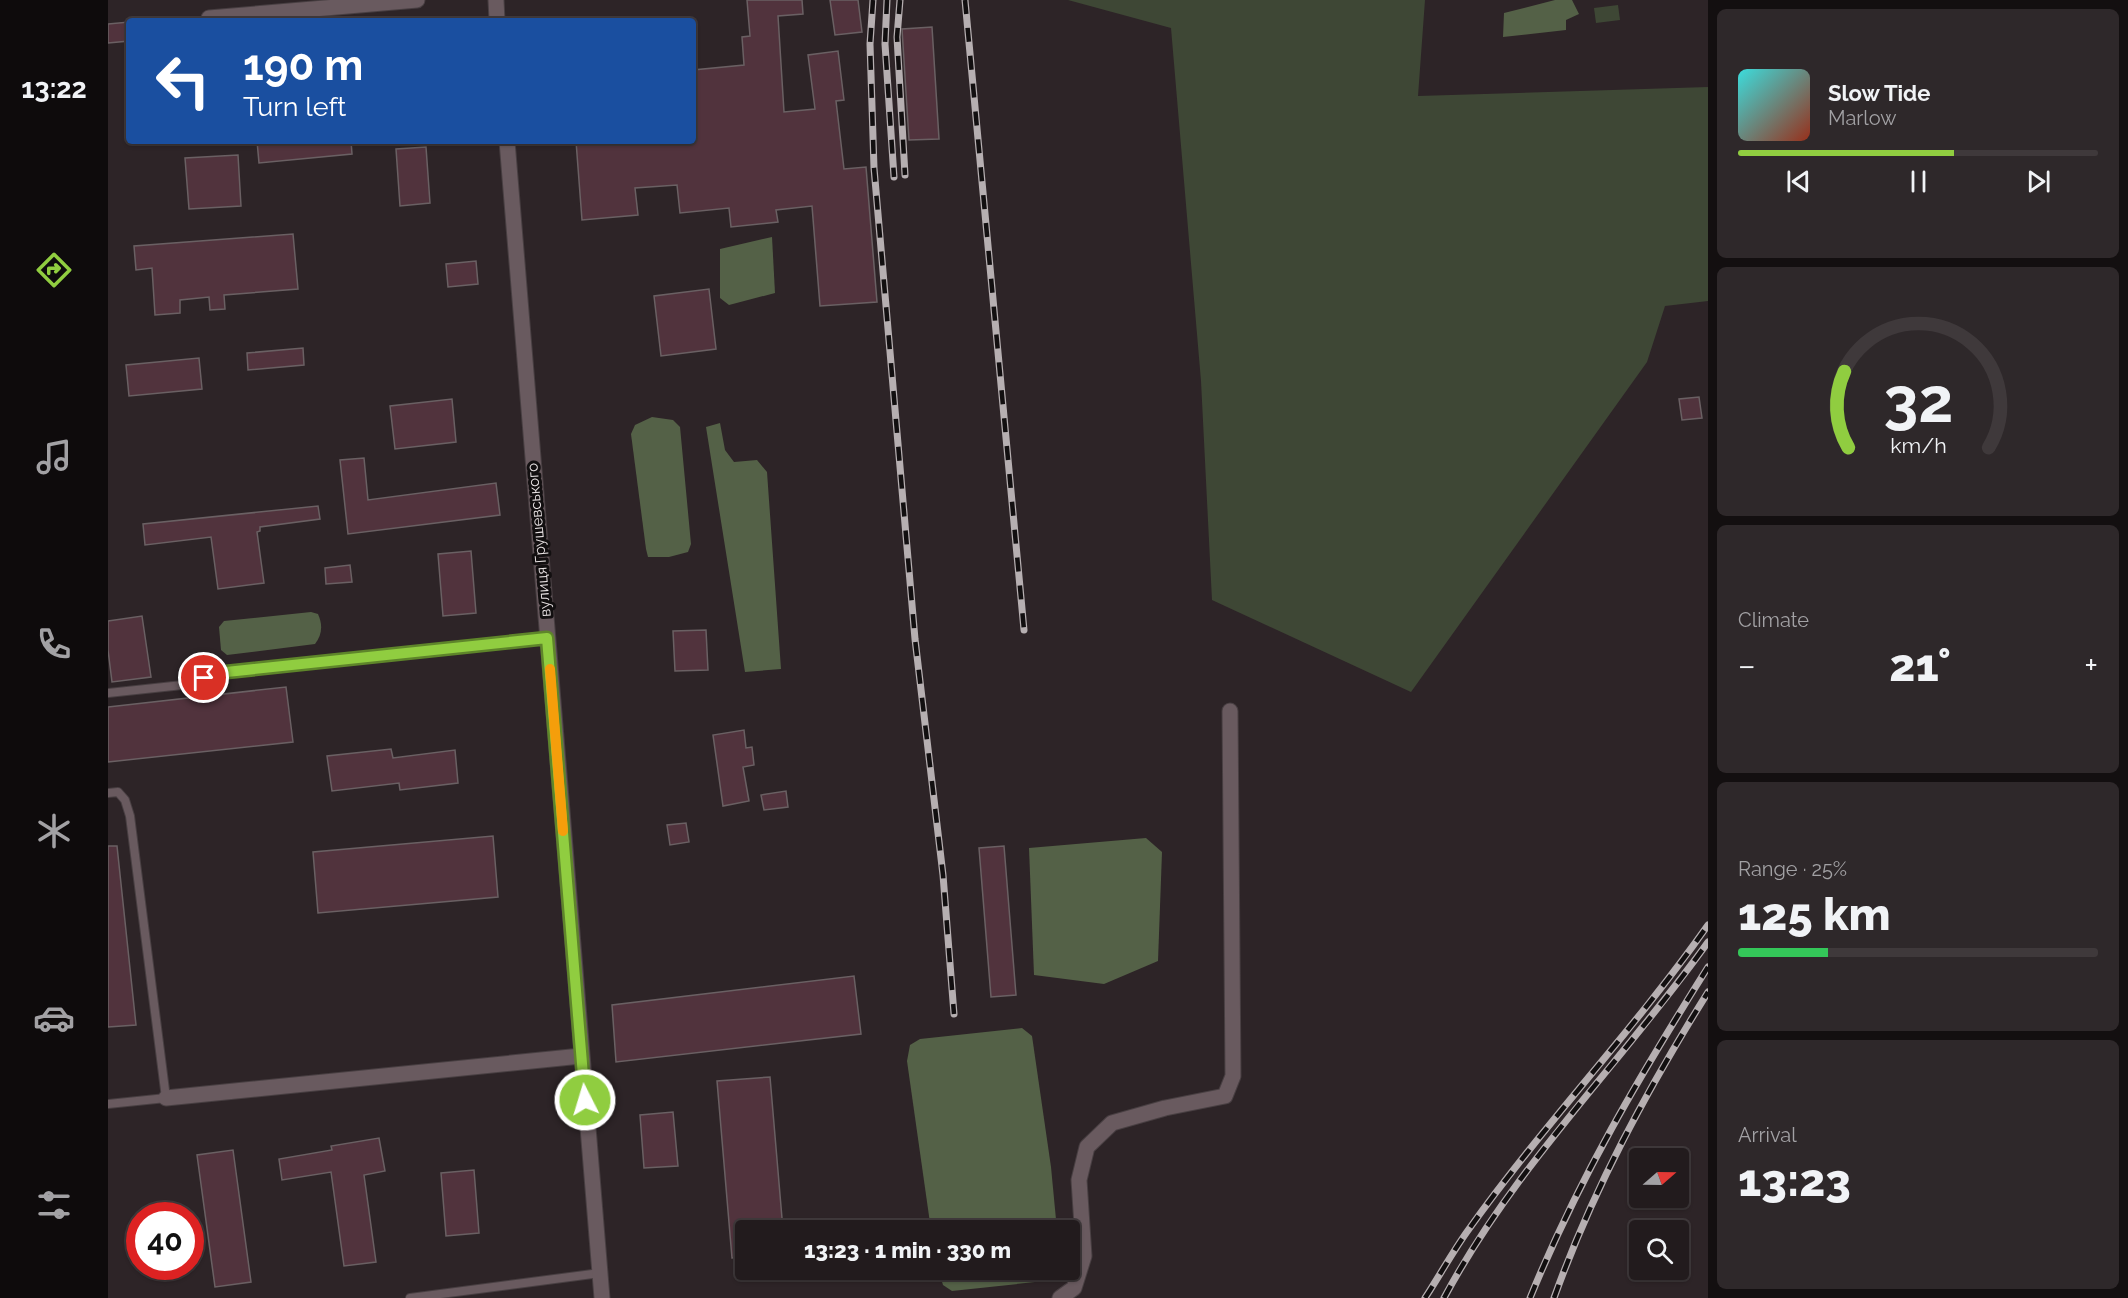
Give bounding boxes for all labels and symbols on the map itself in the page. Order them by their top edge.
street label: вулиця Грушевського [523,462,555,618]
pin [178,652,229,703]
position arrow [553,1068,617,1132]
north arrow [1629,1148,1689,1208]
speed limit sign: 40 [126,1202,204,1280]

